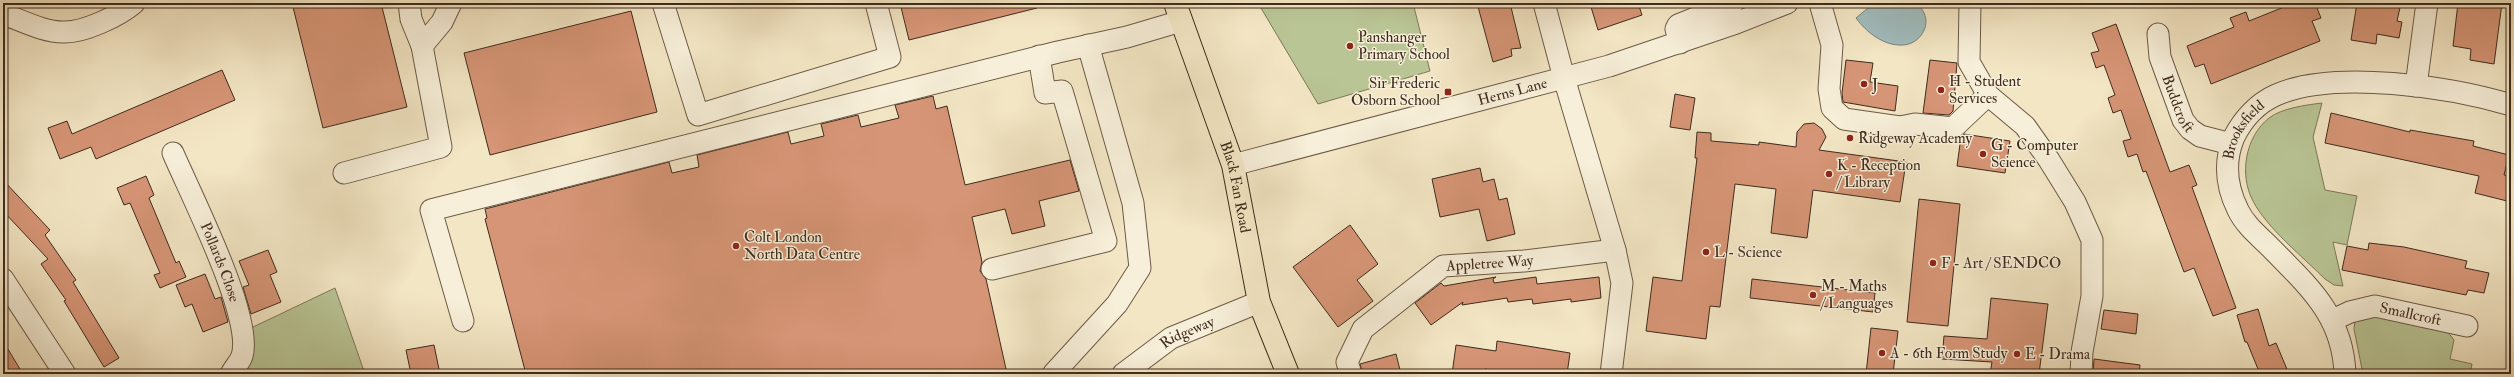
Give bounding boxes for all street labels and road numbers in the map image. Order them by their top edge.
street label: Buddcroft [2157,72,2198,137]
street label: Herns Lane [1476,74,1549,110]
street label: Brooksfield [2219,96,2269,161]
street label: Black Fan Road [1215,139,1255,235]
street label: Pollards Close [196,219,244,304]
street label: Appletree Way [1445,251,1535,276]
street label: Smallcroft [2378,298,2443,330]
street label: Ridgeway [1156,312,1218,353]

